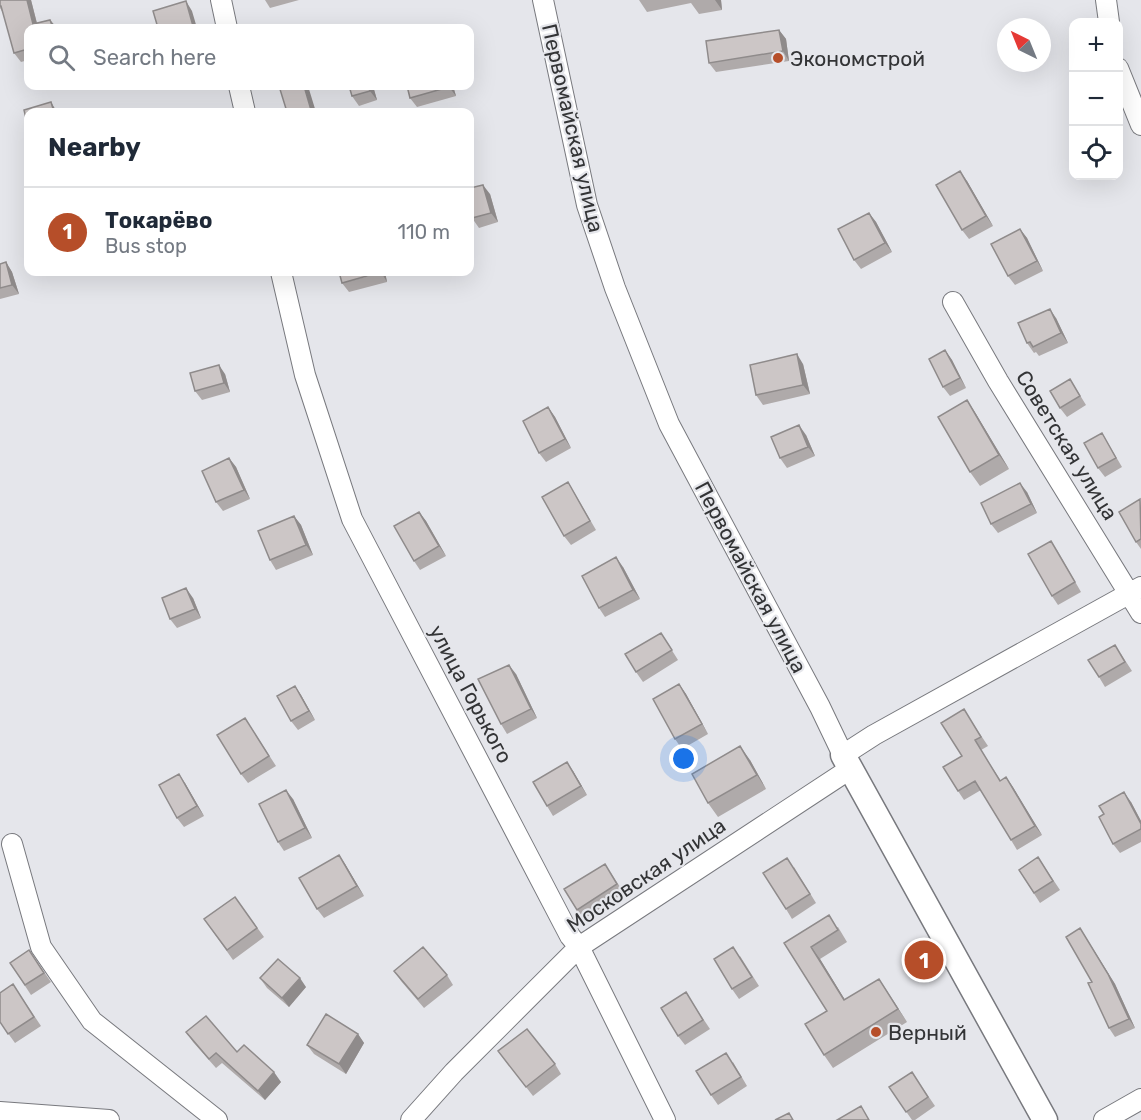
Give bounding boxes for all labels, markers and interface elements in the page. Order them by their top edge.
north arrow [997,18,1051,72]
map controls [1069,18,1123,180]
button: + [1069,18,1123,72]
street label: Первомайская улица [537,21,609,235]
search box [24,24,474,90]
icon: search [45,41,78,74]
text: Search here [93,44,216,71]
place label: Экономстрой [790,46,925,71]
marker: Экономстрой [771,51,785,65]
button: − [1069,72,1123,126]
button: locate [1069,126,1123,180]
text: Nearby [48,132,141,163]
text: Токарёво [105,207,212,234]
text: 1 [63,220,72,244]
text: 110 m [398,220,450,244]
text: Bus stop [105,234,187,258]
street label: Советская улица [1011,366,1123,524]
street label: Первомайская улица [690,477,812,677]
street label: улица Горького [424,621,518,767]
your location [669,744,698,773]
street label: Московская улица [562,813,730,937]
pin: 1 [904,938,944,982]
place label: Верный [888,1020,967,1045]
marker: Верный [869,1025,883,1039]

